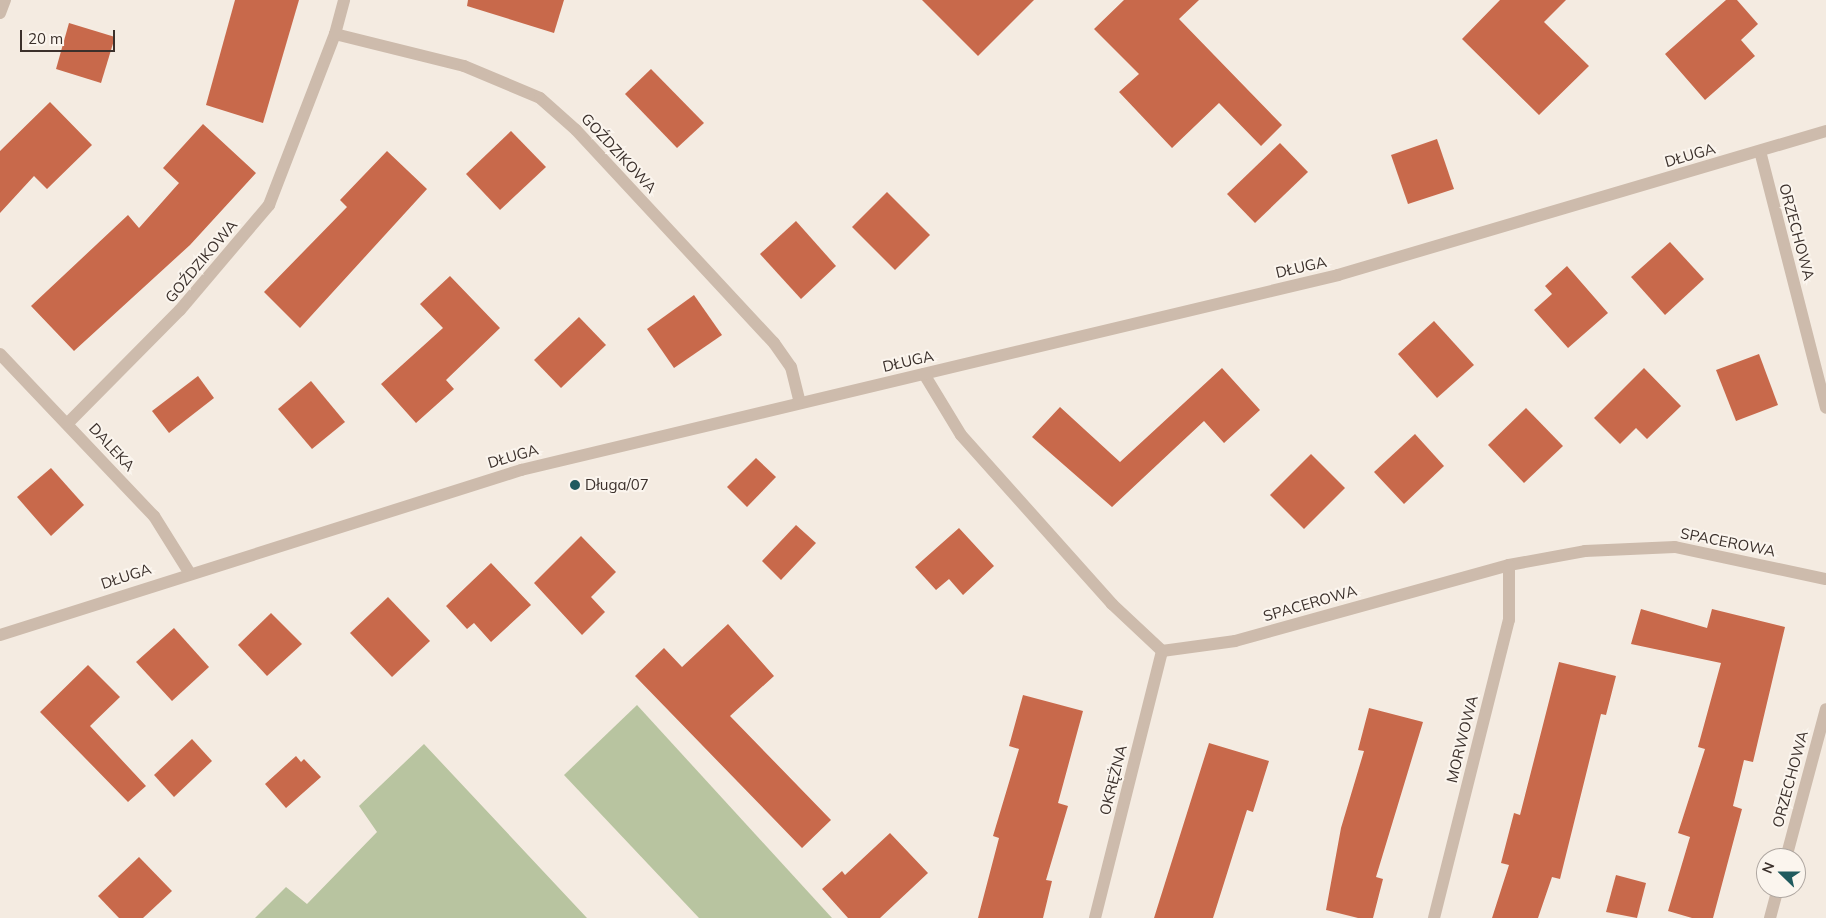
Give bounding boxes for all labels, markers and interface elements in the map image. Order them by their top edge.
scale bar [22,20,118,52]
text: 20 m [28,29,63,48]
street label: GOŹDZIKOWA [578,109,660,197]
street label: DŁUGA [1663,139,1717,171]
street label: ORZECHOWA [1775,182,1819,282]
street label: GOŹDZIKOWA [161,216,241,306]
street label: DŁUGA [1274,252,1328,282]
street label: DŁUGA [881,346,935,376]
street label: DALEKA [85,419,139,475]
street label: DŁUGA [486,440,540,472]
place label: Długa/07 [585,476,649,494]
marker: Długa/07 [569,479,581,491]
street label: SPACEROWA [1679,524,1777,560]
street label: DŁUGA [99,559,153,593]
street label: SPACEROWA [1261,581,1359,625]
street label: MORWOWA [1442,693,1482,785]
street label: ORZECHOWA [1768,729,1812,829]
street label: OKRĘŻNA [1096,743,1130,817]
north arrow [1756,848,1806,898]
text: N [1758,859,1778,876]

